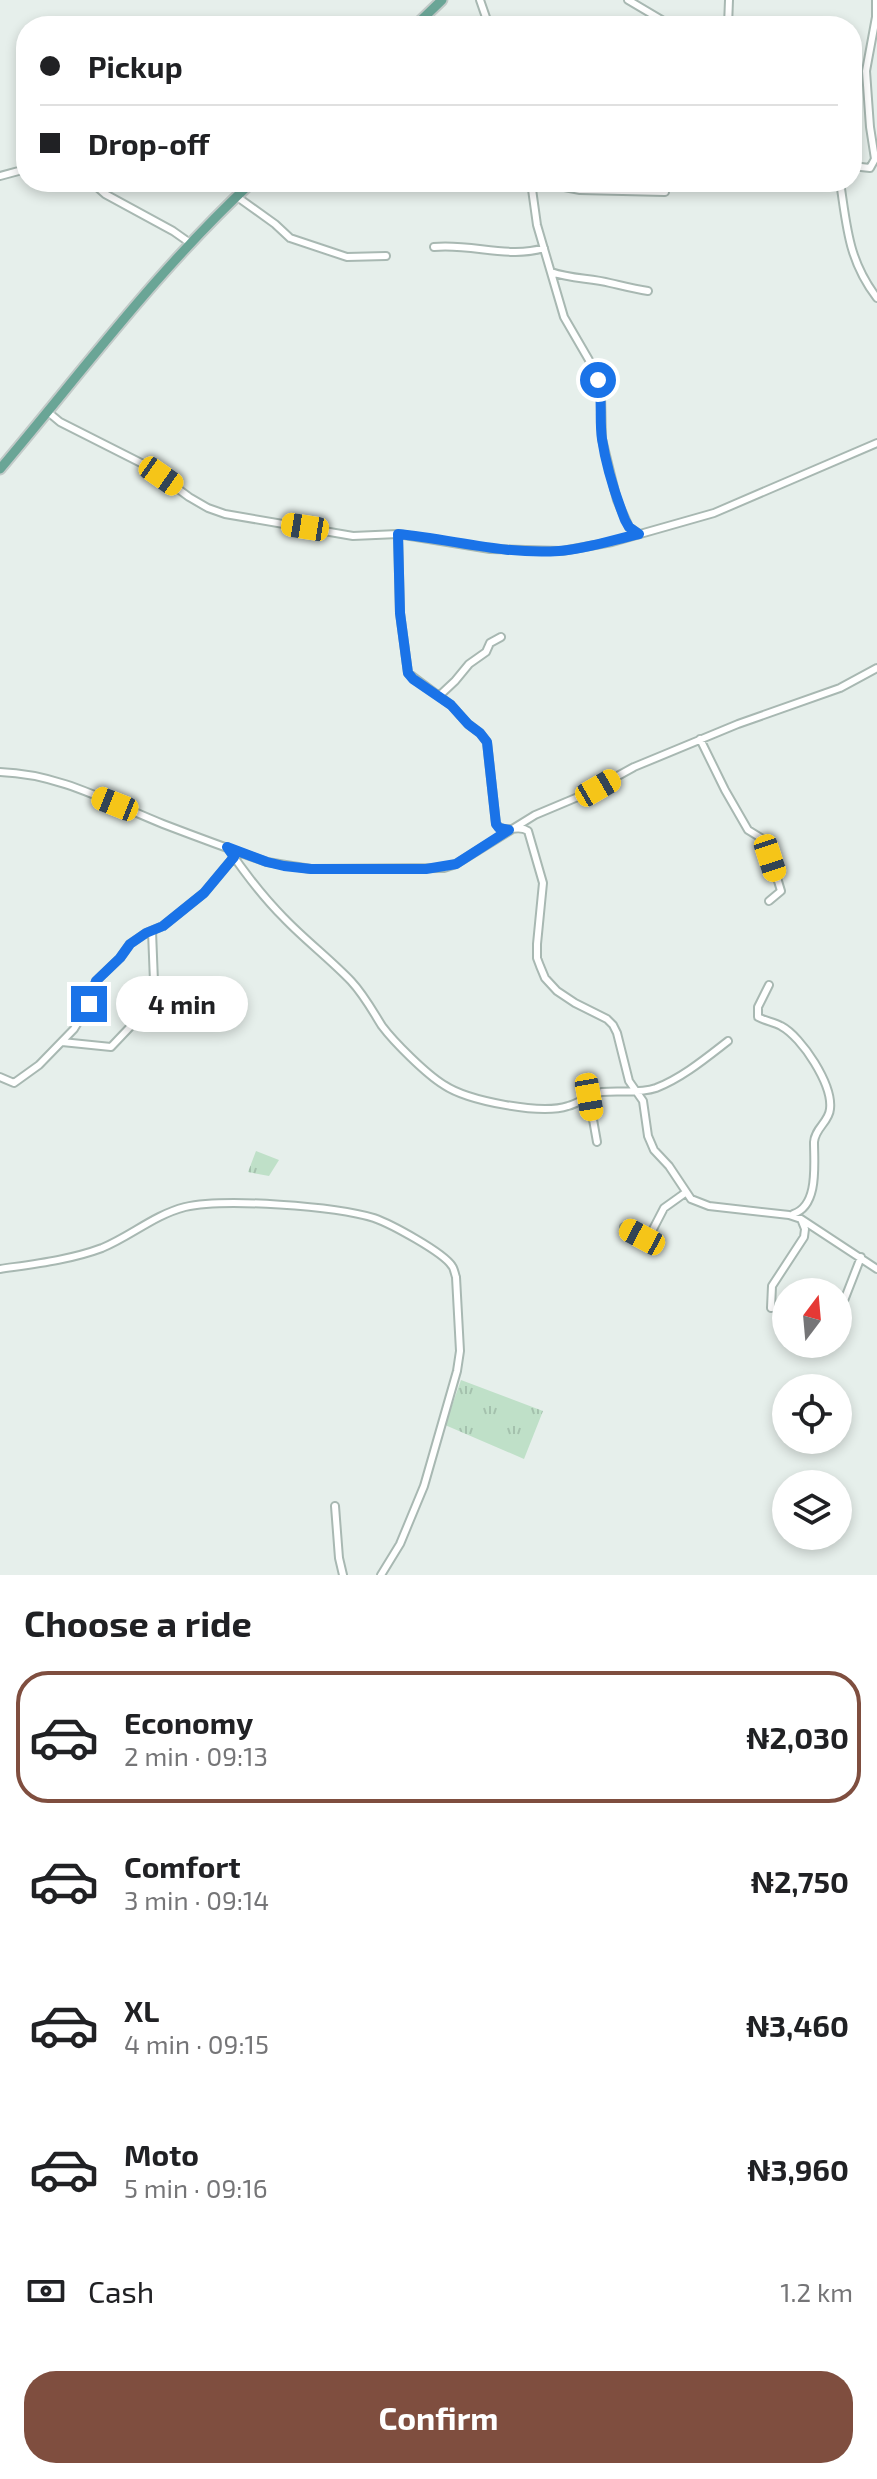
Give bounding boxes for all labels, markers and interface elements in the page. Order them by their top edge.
text: Pickup [88,48,183,84]
text: Drop-off [88,125,210,161]
route start [580,362,616,398]
car [134,452,188,500]
car [279,511,331,543]
car [571,766,625,810]
car [88,784,142,824]
car [751,831,789,885]
callout: 4 min [117,976,249,1032]
route end [71,986,107,1022]
text: 4 min [148,988,216,1019]
car [573,1071,605,1123]
car [615,1215,669,1259]
north arrow [772,1278,852,1358]
map controls [772,1278,852,1550]
button: locate [772,1374,852,1454]
button: layers [772,1470,852,1550]
text: Choose a ride [24,1601,252,1644]
icon: car [28,1701,100,1773]
text: Economy [124,1704,253,1740]
text: ₦2,030 [746,1719,849,1755]
text: 2 min · 09:13 [124,1740,268,1771]
icon: car [28,1845,100,1917]
text: Comfort [124,1848,241,1884]
text: ₦2,750 [751,1863,849,1899]
text: 3 min · 09:14 [124,1884,269,1915]
icon: car [28,1989,100,2061]
text: XL [124,1992,159,2028]
text: ₦3,460 [746,2007,849,2043]
text: 4 min · 09:15 [124,2028,269,2059]
icon: car [28,2133,100,2205]
text: Moto [124,2136,199,2172]
text: ₦3,960 [747,2151,849,2187]
text: 5 min · 09:16 [124,2172,268,2203]
icon: cash [24,2269,68,2313]
text: Cash [88,2273,154,2309]
text: 1.2 km [780,2276,853,2307]
button: Confirm [24,2371,853,2463]

